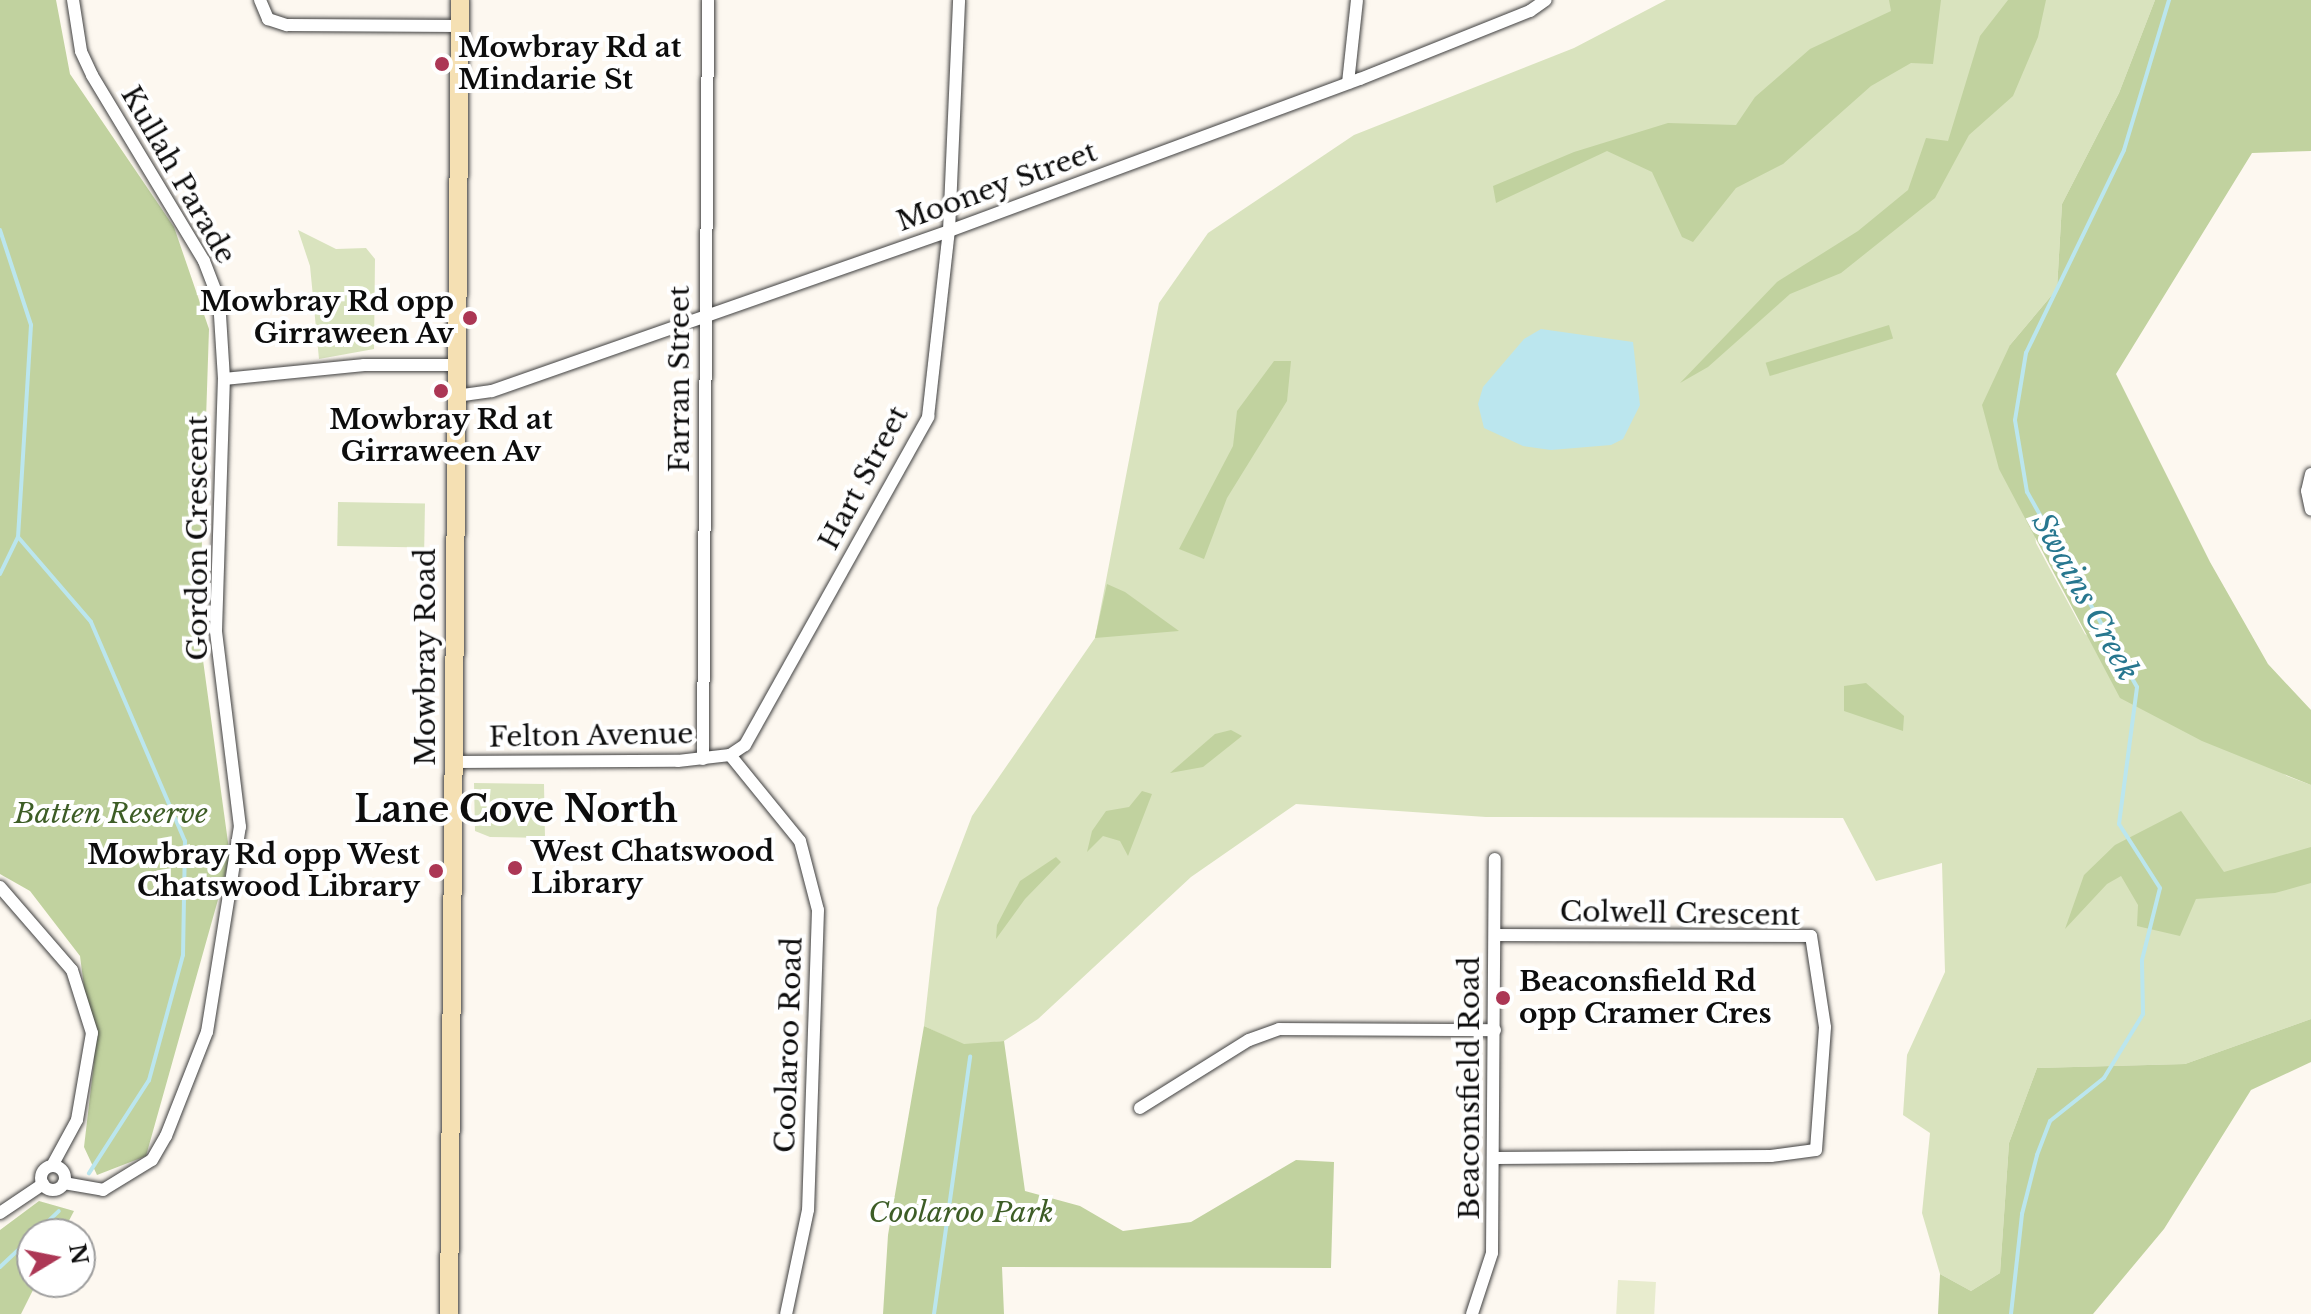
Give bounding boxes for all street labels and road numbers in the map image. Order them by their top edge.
street label: Kullah Parade [114,80,242,270]
street label: Mooney Street [892,135,1102,239]
street label: Farran Street [663,285,697,473]
street label: Hart Street [812,401,916,555]
street label: Gordon Crescent [181,415,215,661]
street label: Mowbray Road [409,548,443,766]
street label: Felton Avenue [488,717,694,755]
street label: Colwell Crescent [1559,895,1801,933]
street label: Coolaroo Road [768,937,810,1153]
street label: Beaconsfield Road [1453,956,1487,1220]

